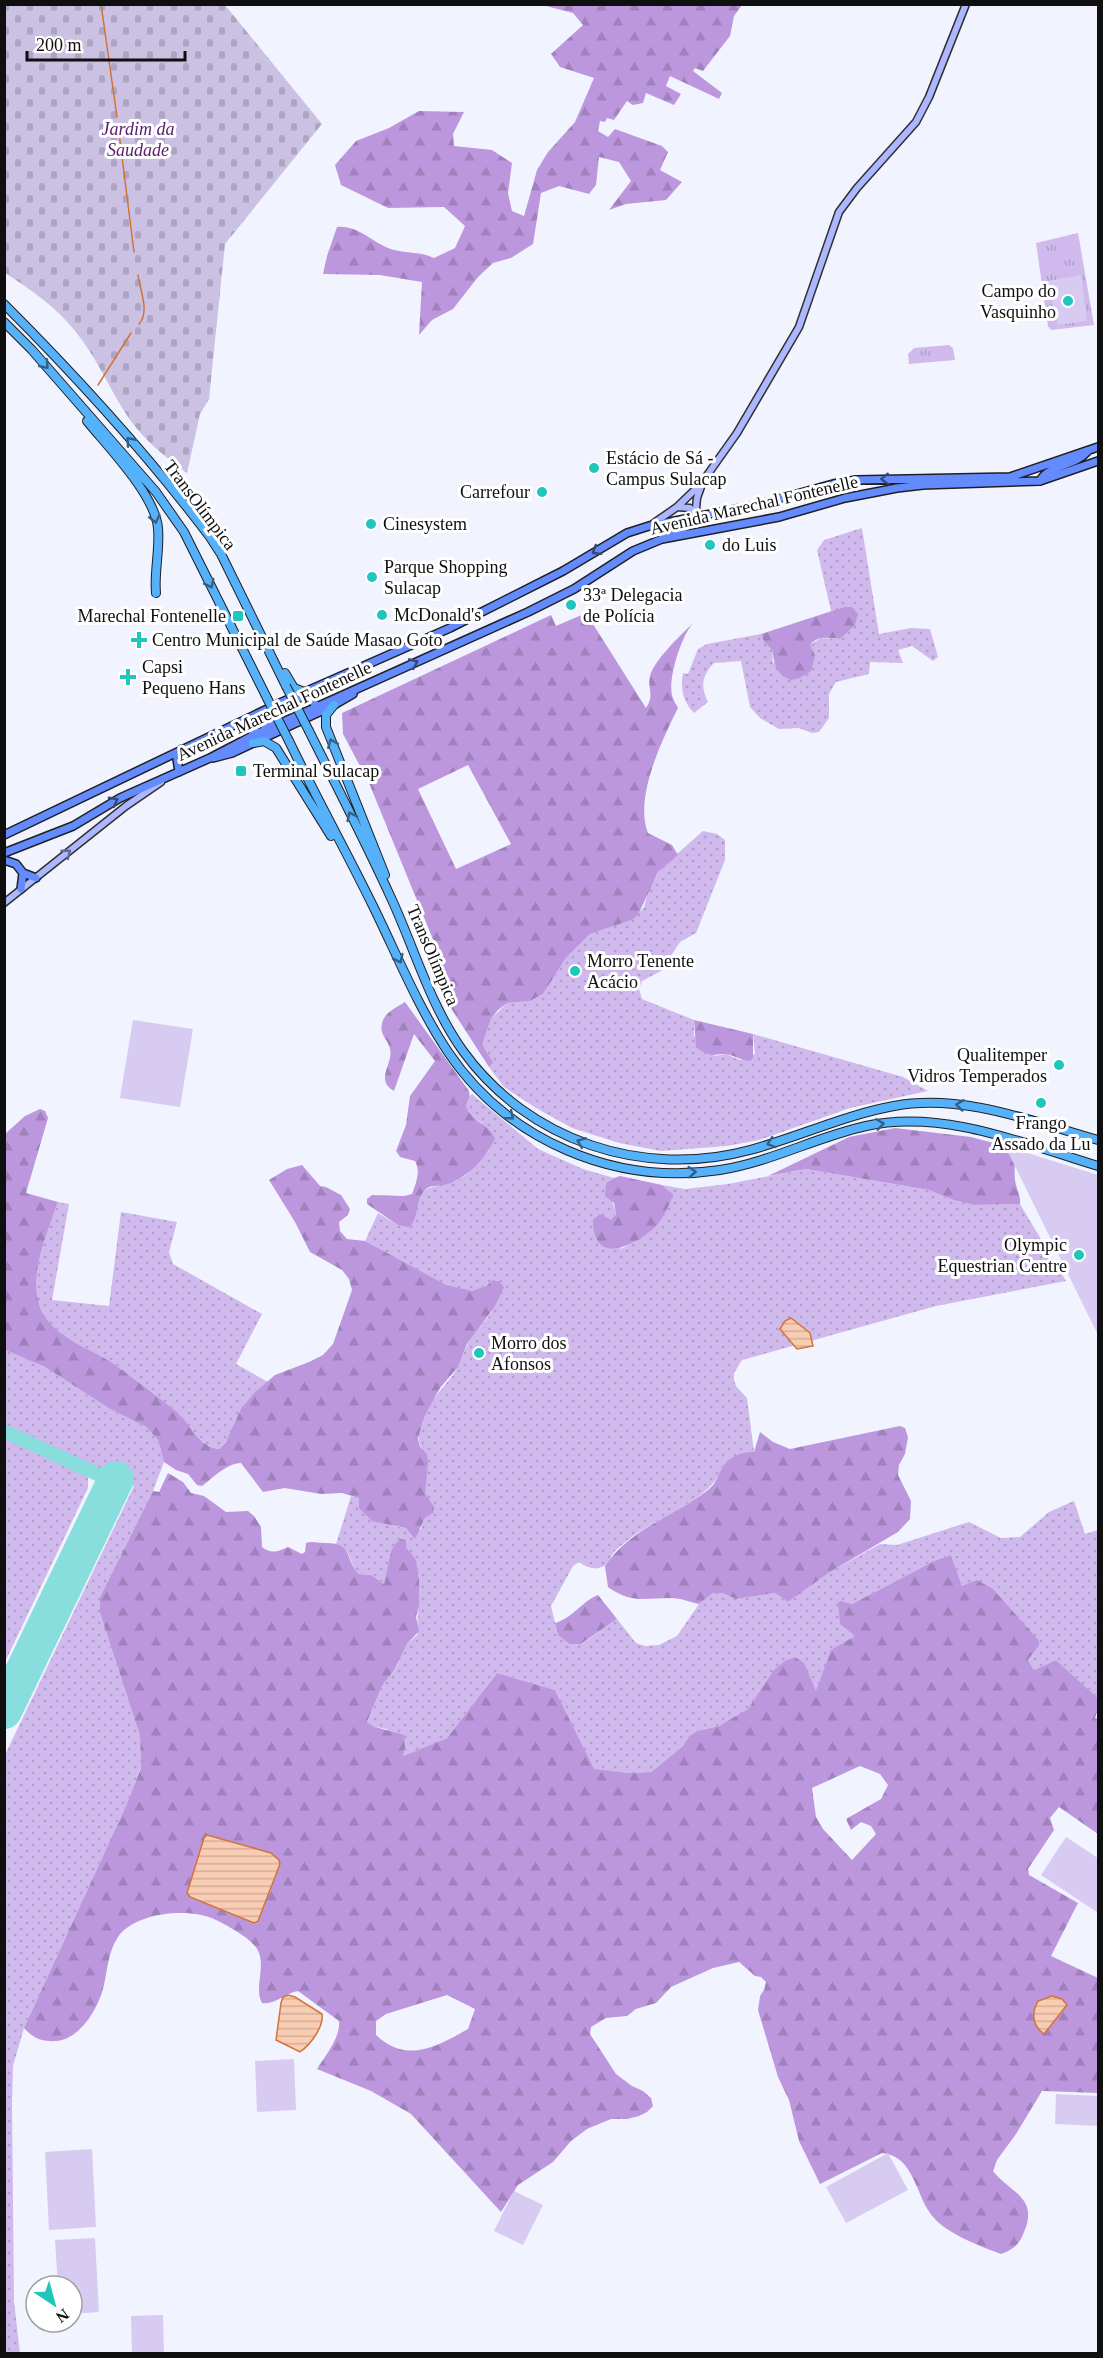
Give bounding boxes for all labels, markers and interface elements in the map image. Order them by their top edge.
scale bar [27,24,184,62]
text: 200 m [36,35,82,55]
park label: Jardim da Saudade [102,119,174,160]
place label: Campo do Vasquinho [980,281,1056,322]
marker: Campo do Vasquinho [1061,294,1075,308]
one-way arrow [38,358,49,369]
one-way arrow [126,437,137,448]
place label: Estácio de Sá - Campus Sulacap [606,448,726,489]
street label: TransOlímpica [160,456,240,554]
marker: Estácio de Sá - Campus Sulacap [587,461,601,475]
street label: Avenida Marechal Fontenelle [648,471,860,539]
one-way arrow [881,473,890,486]
place label: Carrefour [460,482,530,502]
marker: Carrefour [535,485,549,499]
one-way arrow [148,514,161,524]
place label: Cinesystem [383,514,467,534]
marker: Cinesystem [364,517,378,531]
place label: do Luis [722,535,777,555]
marker: do Luis [703,538,717,552]
one-way arrow [592,543,602,555]
place label: Parque Shopping Sulacap [384,557,508,598]
marker: Parque Shopping Sulacap [365,570,379,584]
one-way arrow [203,578,215,589]
place label: 33ª Delegacia de Polícia [583,585,682,626]
marker: 33ª Delegacia de Polícia [564,598,578,612]
place label: McDonald's [394,605,481,625]
place label: Marechal Fontenelle [78,606,226,626]
marker: McDonald's [375,608,389,622]
marker: Marechal Fontenelle [231,609,245,623]
place label: Centro Municipal de Saúde Masao Goto [152,630,442,650]
marker: Centro Municipal de Saúde Masao Goto [130,631,148,649]
place label: Capsi Pequeno Hans [142,657,245,698]
street label: Avenida Marechal Fontenelle [173,657,375,765]
one-way arrow [408,658,419,670]
marker: Capsi Pequeno Hans [119,668,137,686]
one-way arrow [327,739,339,750]
place label: Terminal Sulacap [253,761,379,781]
marker: Terminal Sulacap [234,764,248,778]
one-way arrow [108,797,118,808]
one-way arrow [347,811,358,822]
one-way arrow [60,850,71,861]
street label: TransOlímpica [403,902,463,1008]
place label: Morro Tenente Acácio [587,951,694,992]
one-way arrow [391,952,403,963]
marker: Morro Tenente Acácio [568,964,582,978]
place label: Qualitemper Vidros Temperados [907,1045,1047,1086]
marker: Qualitemper Vidros Temperados [1052,1058,1066,1072]
marker: Frango Assado da Lu [1034,1096,1048,1110]
one-way arrow [956,1100,965,1112]
one-way arrow [503,1109,514,1120]
place label: Frango Assado da Lu [992,1113,1090,1154]
one-way arrow [875,1119,884,1131]
one-way arrow [766,1136,777,1148]
one-way arrow [576,1137,587,1149]
one-way arrow [687,1166,696,1179]
place label: Olympic Equestrian Centre [938,1235,1067,1276]
marker: Olympic Equestrian Centre [1072,1248,1086,1262]
place label: Morro dos Afonsos [491,1333,567,1374]
marker: Morro dos Afonsos [472,1346,486,1360]
north arrow [24,2274,84,2334]
text: N [52,2305,72,2326]

